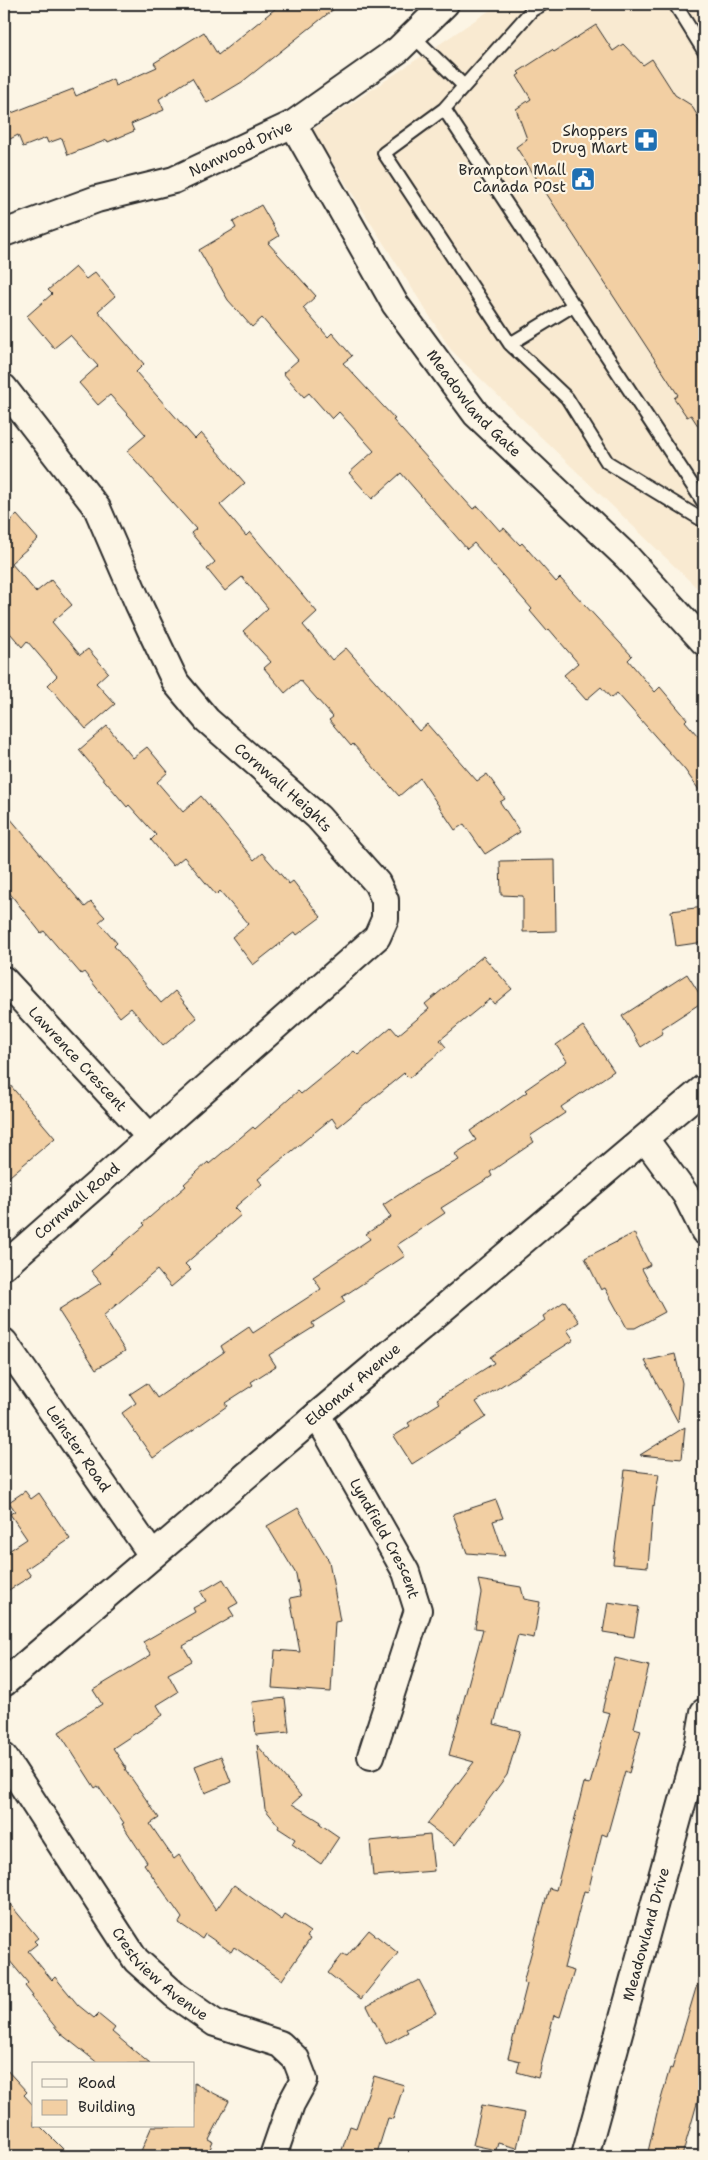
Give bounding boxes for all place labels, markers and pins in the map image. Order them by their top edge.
place label: Shoppers Drug Mart [552,121,628,158]
pharmacy icon: Shoppers Drug Mart [633,127,659,153]
place label: Brampton Mall Canada P0st [458,160,566,197]
public building icon: Brampton Mall Canada P0st [570,166,596,192]

